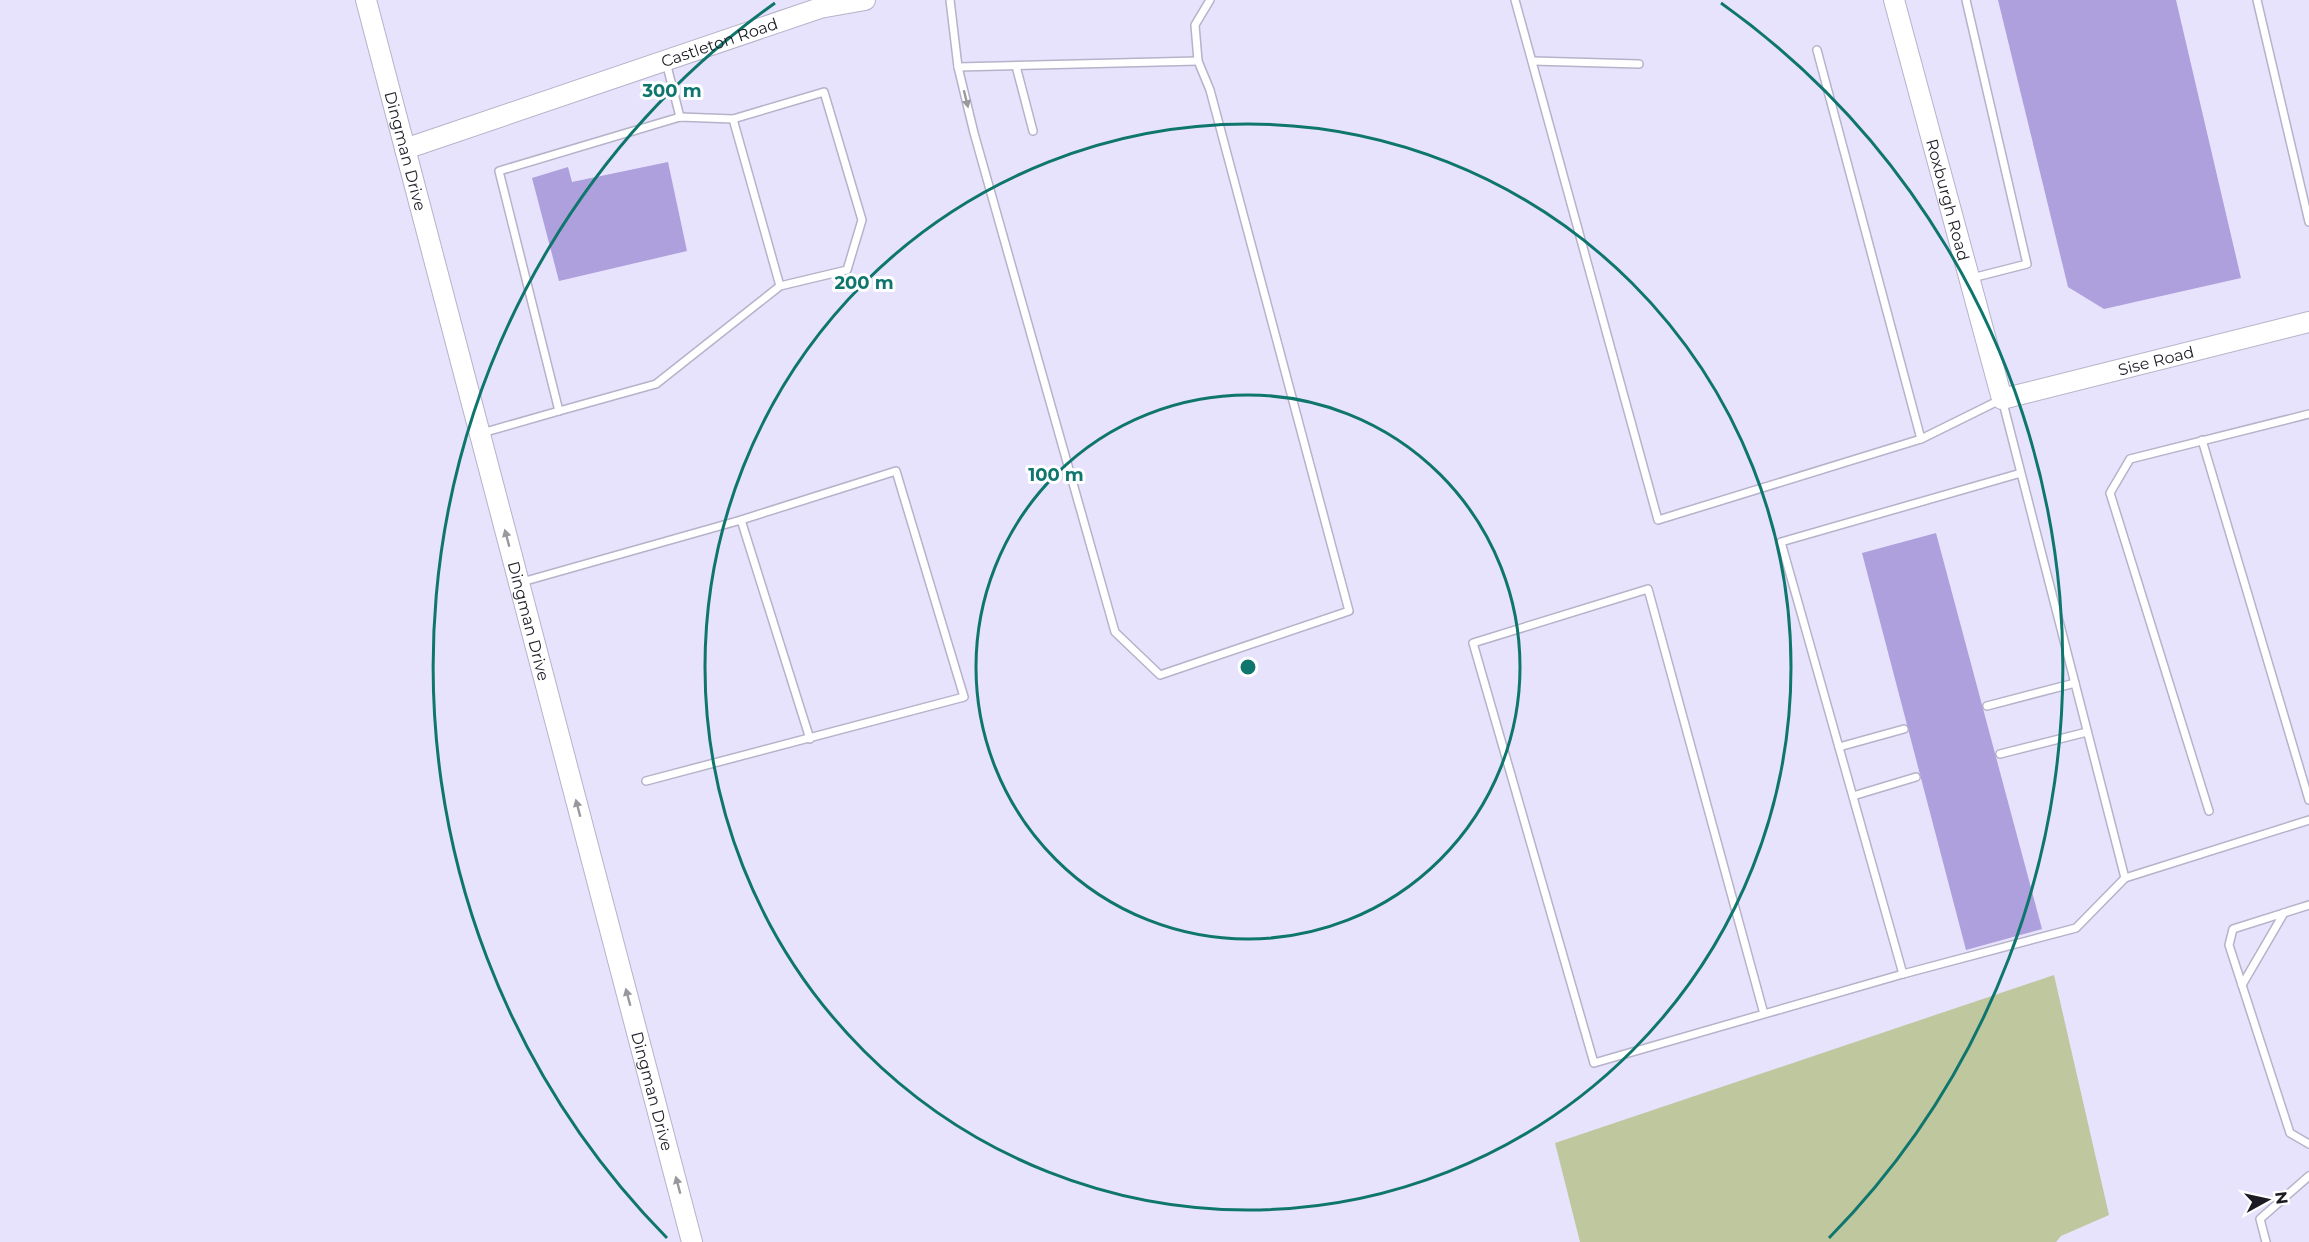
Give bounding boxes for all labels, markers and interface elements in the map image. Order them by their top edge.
street label: Castleton Road [659,14,780,71]
text: 300 m [641,80,702,102]
street label: Dingman Drive [380,89,430,213]
one-way arrow [961,90,971,108]
street label: Roxburgh Road [1922,137,1973,263]
text: 200 m [834,272,894,294]
street label: Sise Road [2116,342,2196,380]
text: 100 m [1028,464,1084,486]
one-way arrow [502,529,512,548]
street label: Dingman Drive [504,559,553,683]
centre of rings [1238,657,1258,677]
one-way arrow [573,799,582,817]
one-way arrow [622,988,632,1006]
street label: Dingman Drive [627,1029,677,1153]
north arrow [2237,1170,2297,1230]
one-way arrow [672,1176,682,1195]
text: N [2271,1190,2292,1206]

